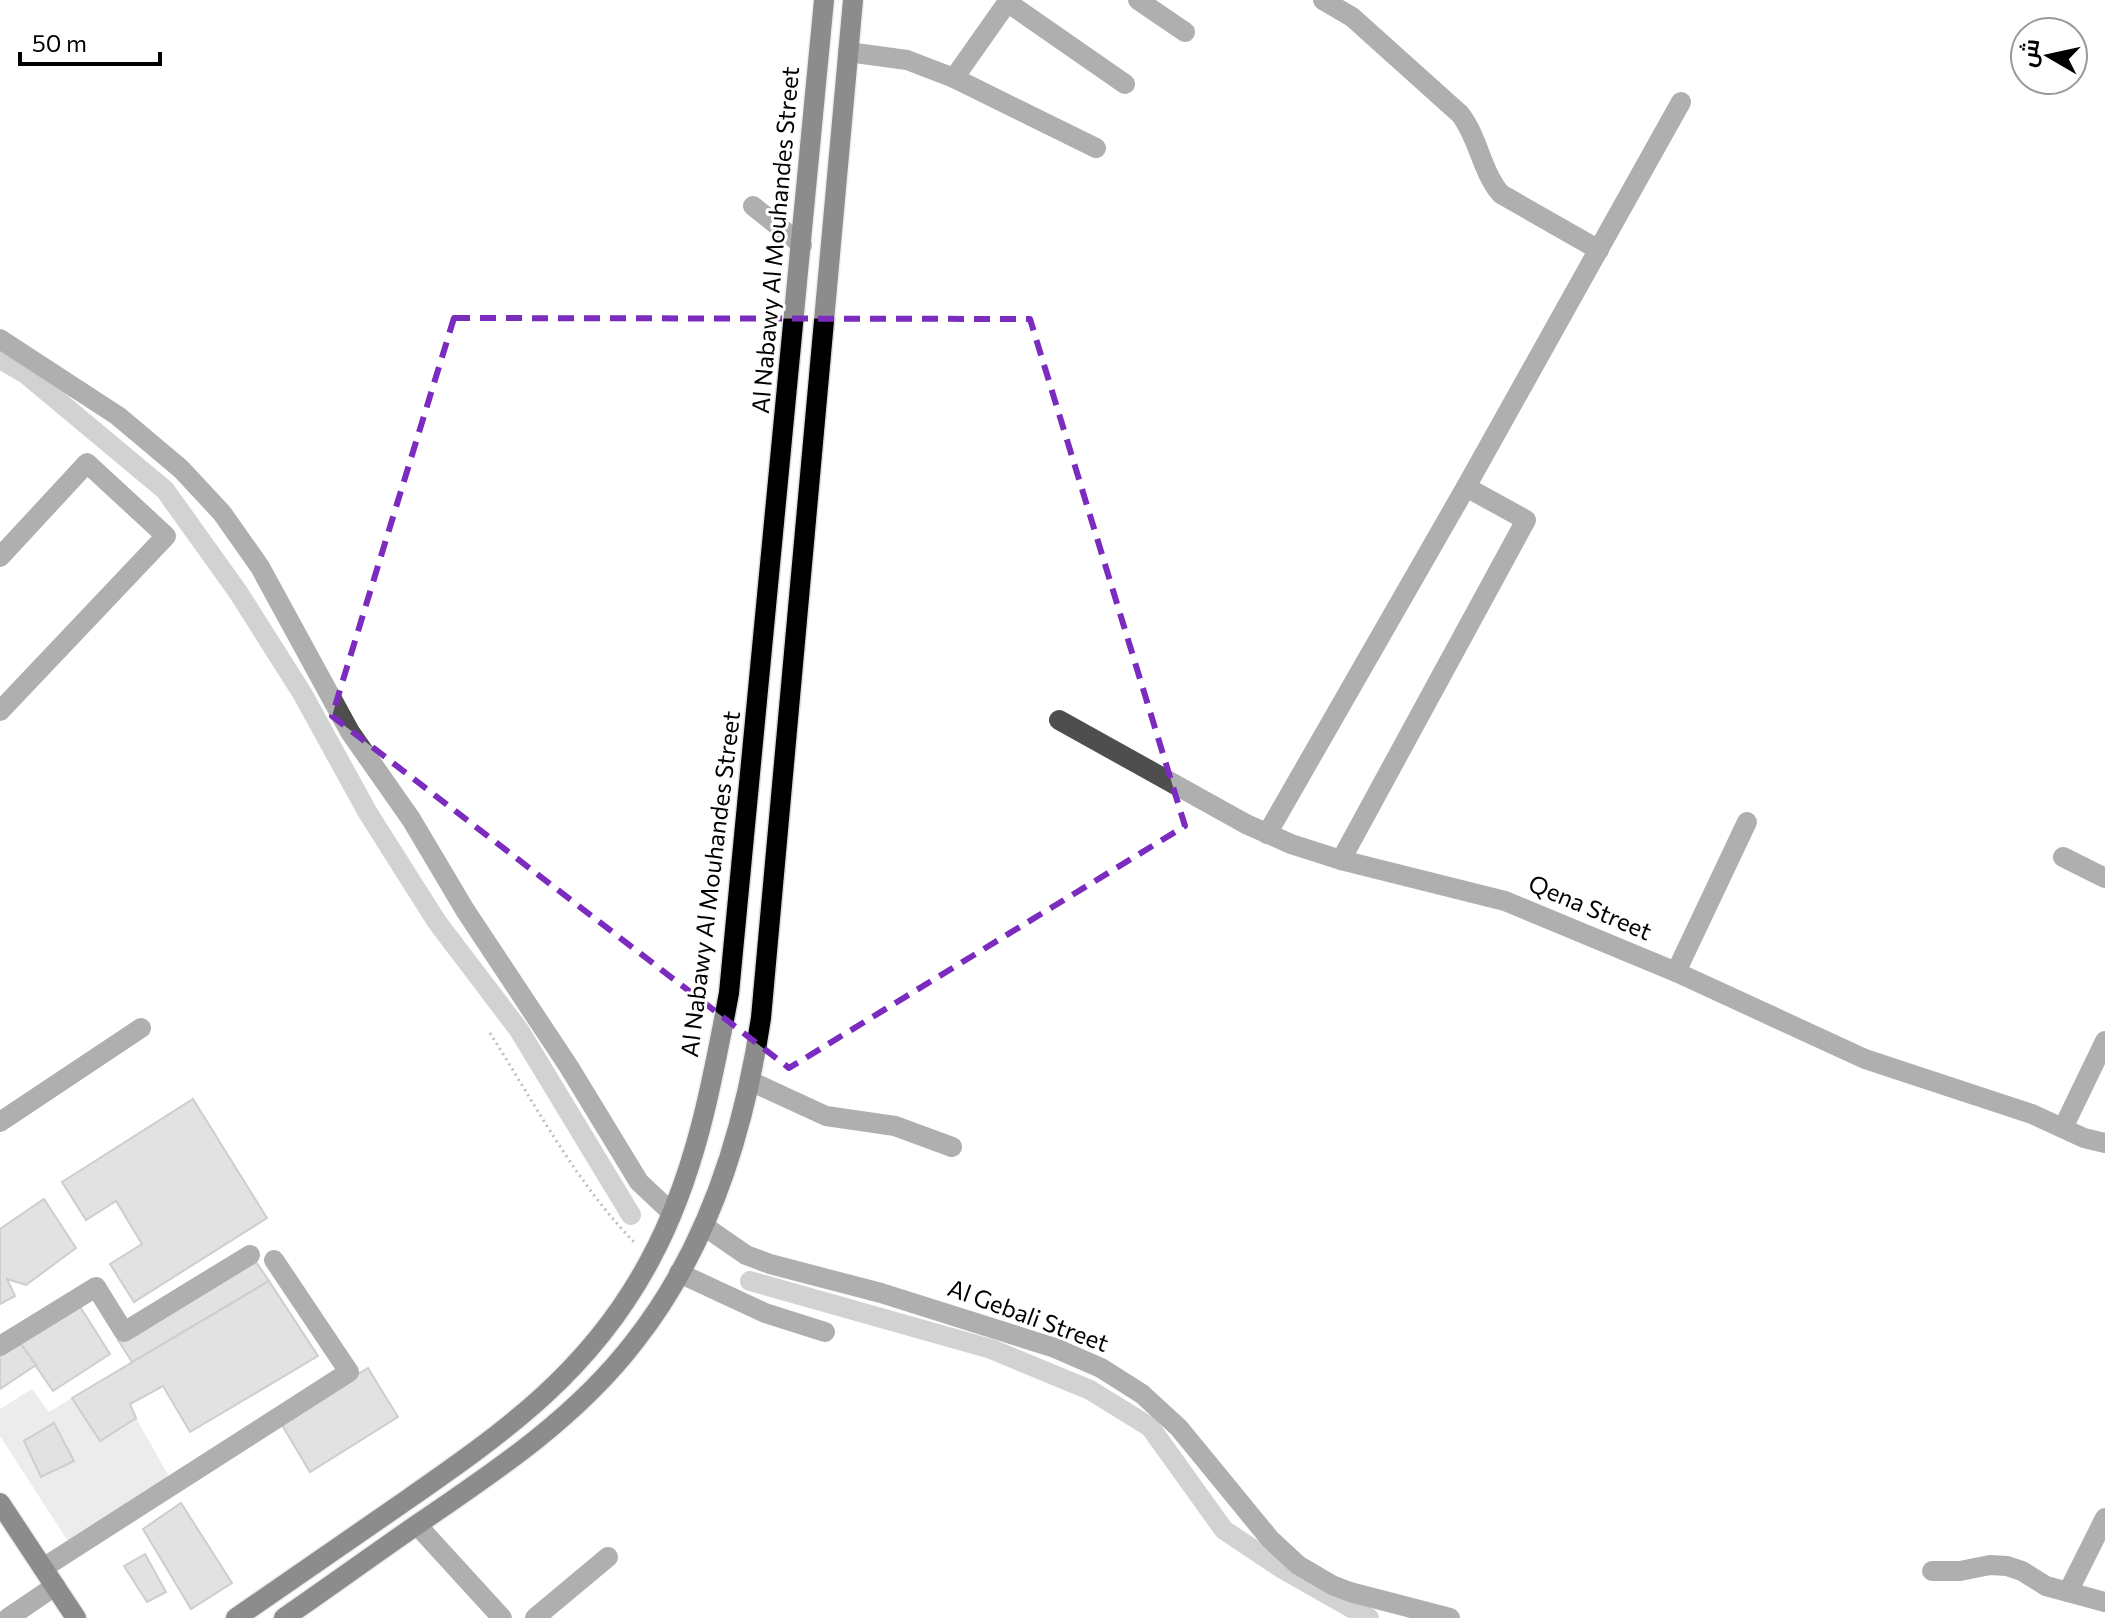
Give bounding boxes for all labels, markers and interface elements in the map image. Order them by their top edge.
scale bar [20,16,160,66]
north arrow [2009,16,2089,96]
text: 50 m [32,28,87,57]
text: ش [2013,37,2045,69]
street label: Al Nabawy Al Mouhandes Street [745,65,804,415]
street label: Al Nabawy Al Mouhandes Street [674,709,745,1059]
street label: Qena Street [1525,868,1657,946]
street label: Al Gebali Street [944,1272,1113,1357]

